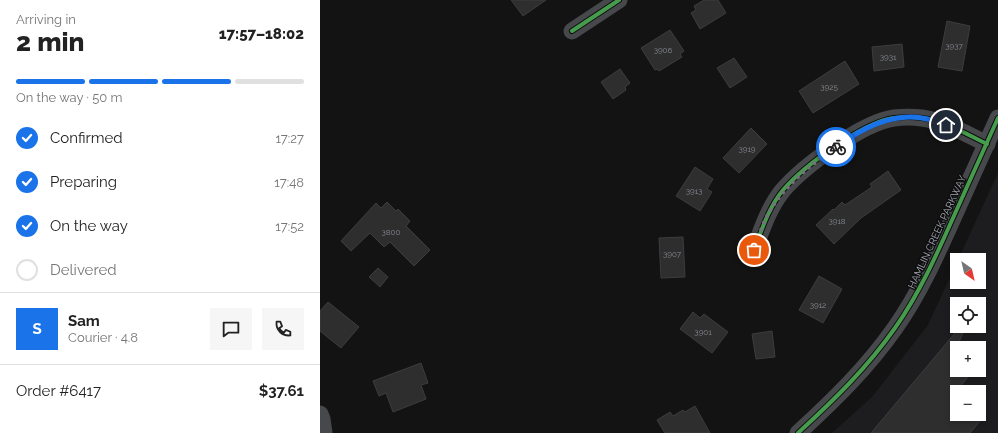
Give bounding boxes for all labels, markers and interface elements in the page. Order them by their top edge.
text: Arriving in [16,12,76,27]
text: 17:57–18:02 [219,25,304,43]
text: 2 min [16,27,84,57]
house number: 3937 [945,41,963,51]
house number: 3906 [654,45,673,55]
house number: 3931 [880,52,897,62]
house number: 3925 [820,82,838,92]
text: On the way · 50 m [16,90,123,105]
pin [929,108,963,142]
icon: home [935,114,957,136]
icon: check [16,127,38,149]
courier [816,127,856,167]
text: Confirmed [50,129,123,147]
text: 17:27 [275,131,304,146]
icon: bike [825,136,847,158]
house number: 3919 [738,144,756,154]
icon: check [16,171,38,193]
text: Preparing [50,173,117,191]
street label: HAMLIN CREEK PARKWAY [906,173,968,290]
text: 17:48 [274,175,304,190]
house number: 3913 [686,186,702,196]
icon: check [16,215,38,237]
house number: 3918 [828,216,846,226]
text: On the way [50,217,128,235]
text: 17:52 [275,219,304,234]
house number: 3800 [382,227,401,237]
pin [737,233,771,267]
icon: bag [743,239,765,261]
house number: 3907 [663,249,682,259]
north arrow [950,253,986,289]
map controls [950,253,986,421]
text: Delivered [50,261,117,279]
button: locate [950,297,986,333]
house number: 3912 [810,300,826,310]
button: chat [210,308,252,350]
button: phone [262,308,304,350]
text: Sam [68,312,100,330]
text: S [32,320,42,338]
house number: 3901 [694,327,712,337]
text: Courier · 4.8 [68,330,138,345]
button: + [950,341,986,377]
text: Order #6417 [16,382,101,400]
text: $37.61 [259,382,304,400]
button: − [950,385,986,421]

